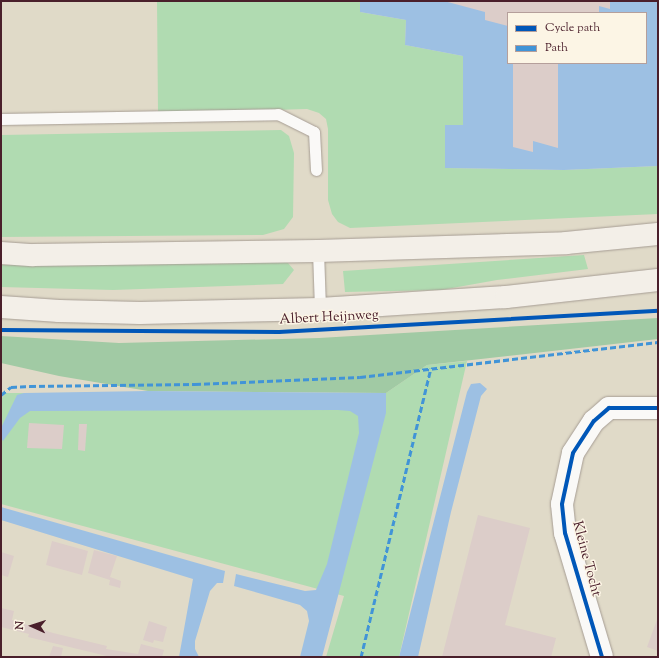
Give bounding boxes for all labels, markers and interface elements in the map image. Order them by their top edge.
legend [507,12,647,64]
text: Cycle path [545,19,600,37]
text: Path [545,39,568,57]
street label: Albert Heijnweg [279,307,379,329]
street label: Kleine Tocht [568,519,604,599]
north arrow [12,606,52,646]
text: N [12,621,28,630]

